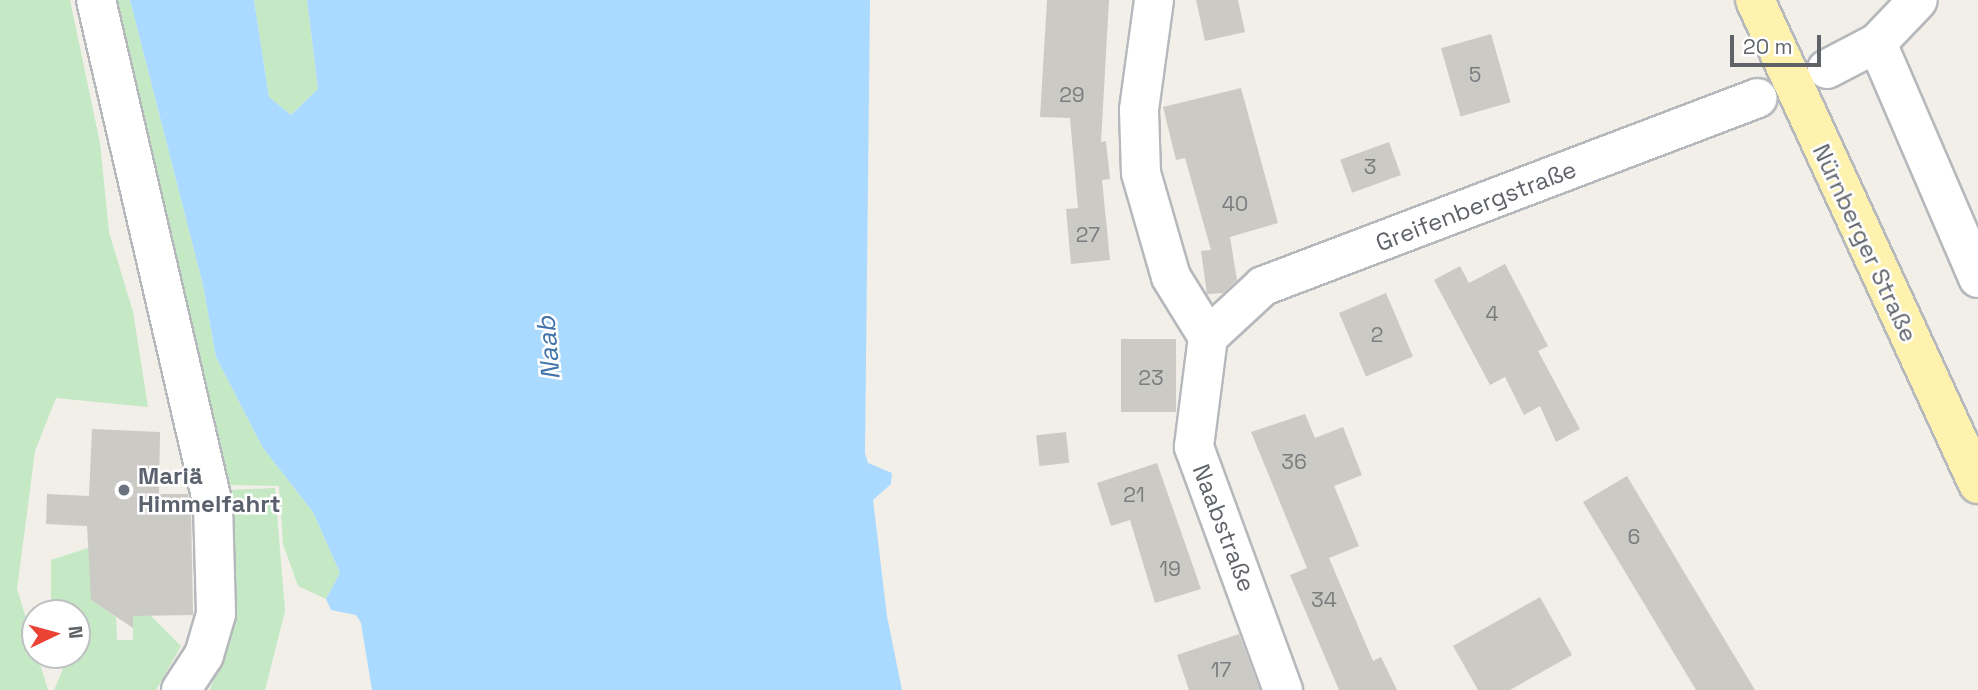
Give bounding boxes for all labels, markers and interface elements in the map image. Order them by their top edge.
scale bar [1733,21,1824,65]
text: 20 m [1743,33,1793,60]
house number: 5 [1469,62,1481,88]
house number: 29 [1059,82,1085,108]
street label: Nürnberger Straße [1807,140,1923,346]
house number: 3 [1364,154,1376,180]
street label: Greifenbergstraße [1372,155,1580,257]
house number: 40 [1222,191,1248,217]
house number: 27 [1076,222,1100,248]
house number: 4 [1485,301,1499,327]
water label: Naab [531,315,567,381]
house number: 2 [1371,322,1383,348]
house number: 23 [1138,365,1164,391]
house number: 36 [1281,449,1307,475]
street label: Naabstraße [1187,460,1261,596]
place label: Mariä Himmelfahrt [138,462,281,518]
marker: Mariä Himmelfahrt [116,482,132,498]
house number: 21 [1123,482,1145,508]
house number: 6 [1628,524,1640,550]
house number: 19 [1159,556,1181,582]
house number: 34 [1311,587,1337,613]
north arrow [21,599,91,669]
text: N [62,625,88,640]
house number: 17 [1211,657,1231,683]

